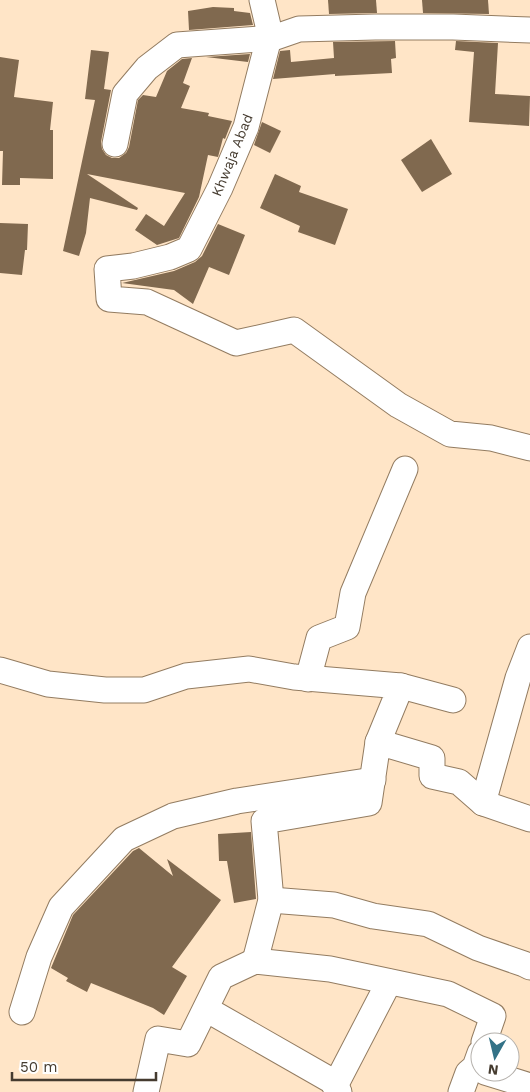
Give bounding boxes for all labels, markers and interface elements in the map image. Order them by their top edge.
street label: Khwaja Abad [208,111,256,199]
north arrow [470,1032,520,1082]
scale bar [12,1050,156,1082]
text: 50 m [20,1058,57,1076]
text: N [487,1061,499,1079]

